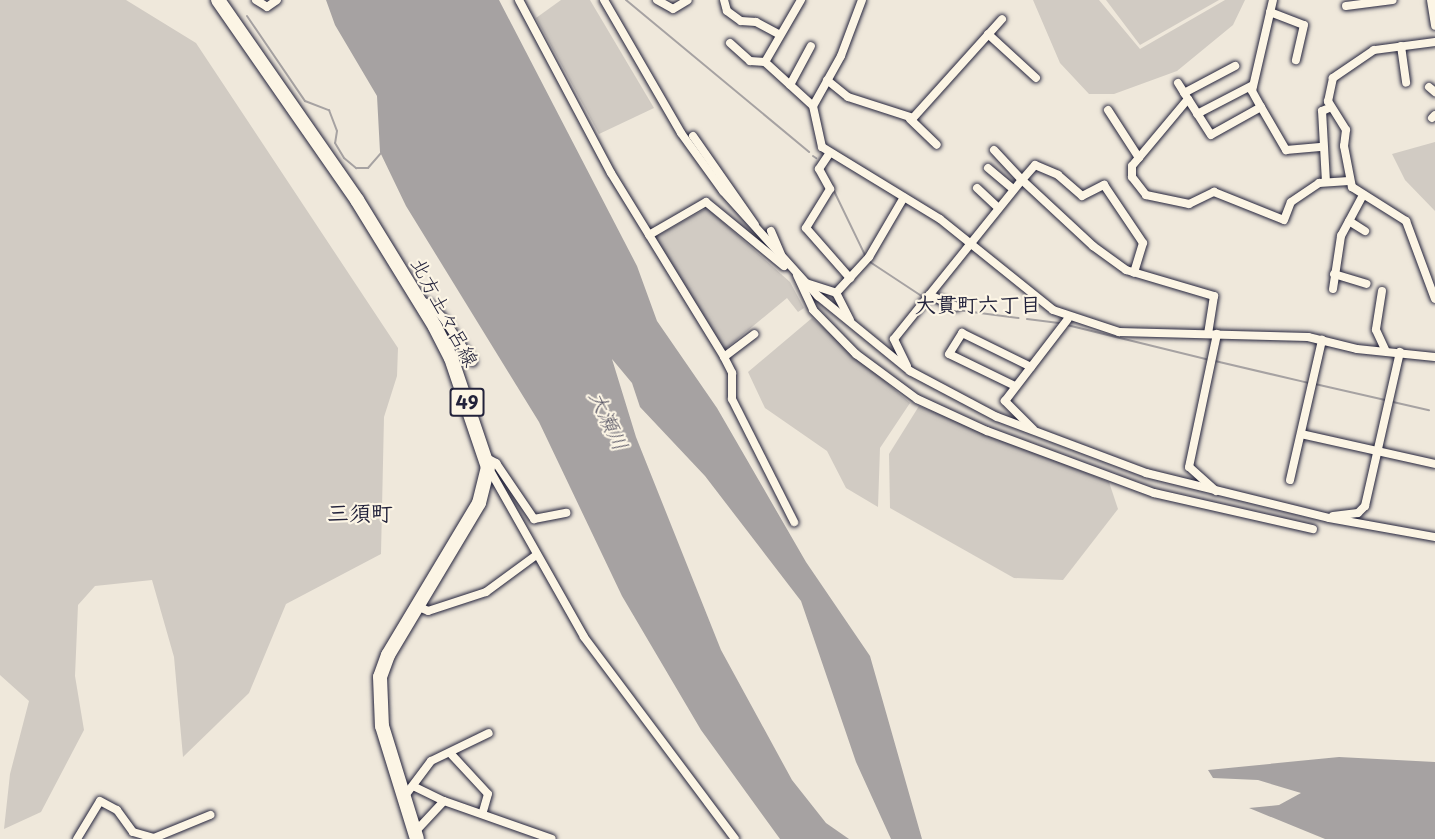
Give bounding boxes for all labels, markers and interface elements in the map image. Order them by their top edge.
street label: 北方土々呂線 [406,253,484,371]
district label: 大貫町六丁目 [915,290,1041,316]
water label: 大瀬川 [585,386,635,454]
road number: 49 [449,387,485,417]
district label: 三須町 [327,499,393,525]

